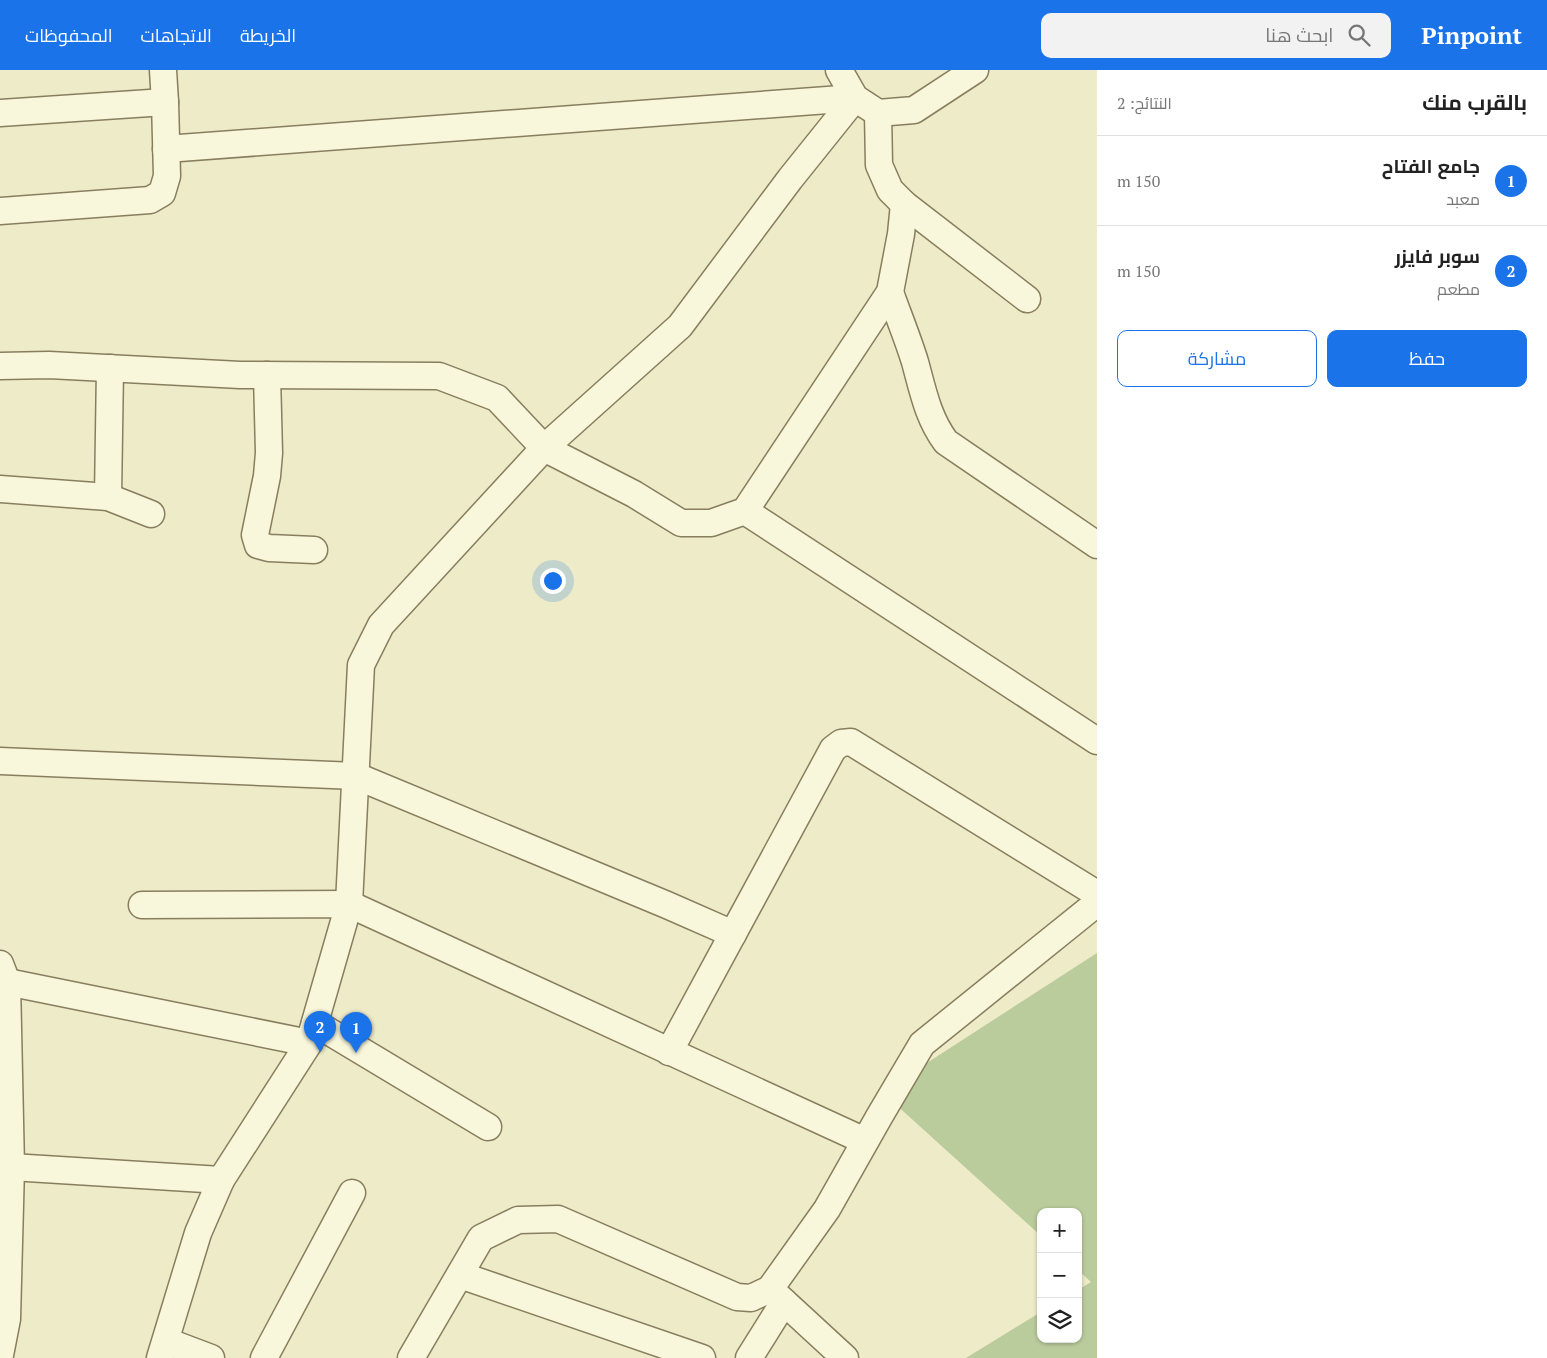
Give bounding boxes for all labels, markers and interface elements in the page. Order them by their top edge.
search box [1041,13,1391,58]
text: Pinpoint [1421,19,1522,51]
icon: search [1345,21,1373,49]
text: ابحث هنا [1265,22,1333,47]
text: المحفوظات [25,23,113,47]
text: الاتجاهات [141,23,212,47]
text: الخريطة [240,23,296,47]
text: بالقرب منك [1422,88,1527,116]
text: النتائج: 2 [1117,92,1172,114]
text: جامع الفتاح [1382,153,1480,178]
text: 150 m [1117,170,1160,192]
text: 1 [1506,170,1516,192]
text: معبد [1446,188,1480,210]
text: سوبر فايزر [1395,243,1480,268]
text: 150 m [1117,260,1160,282]
text: 2 [1506,260,1516,282]
text: مطعم [1437,278,1480,300]
button: مشاركة [1117,330,1317,387]
button: حفظ [1327,330,1527,387]
your location [540,568,566,594]
pin: 2 [304,1011,336,1052]
pin: 1 [340,1012,372,1053]
map controls [1037,1208,1082,1343]
button: + [1037,1208,1082,1253]
button: − [1037,1253,1082,1298]
button: layers [1037,1298,1082,1343]

